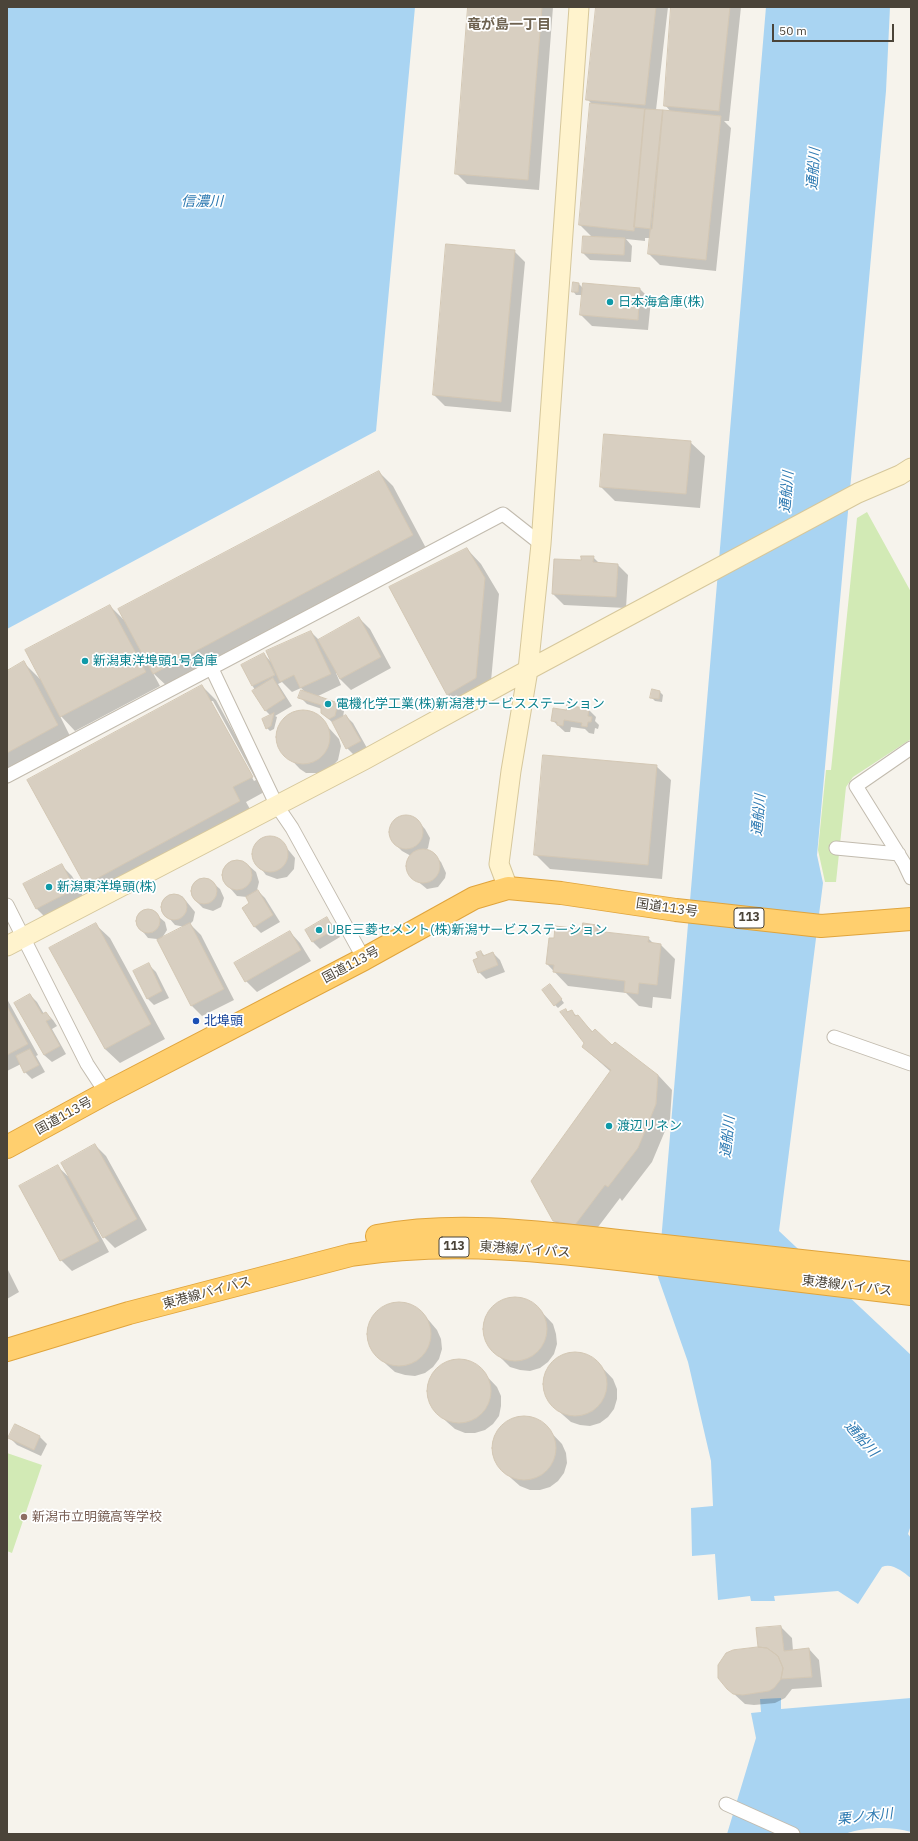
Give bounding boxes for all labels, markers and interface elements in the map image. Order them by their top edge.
scale bar [774,16,896,42]
district label: 竜が島一丁目 [467,17,551,33]
text: 50 m [779,23,807,38]
water label: 通船川 [804,147,824,191]
water label: 信濃川 [181,194,223,210]
place label: 日本海倉庫(株) [618,294,705,310]
marker: 日本海倉庫(株) [605,297,615,307]
water label: 通船川 [777,470,797,514]
place label: 新潟東洋埠頭1号倉庫 [93,653,218,669]
marker: 新潟東洋埠頭1号倉庫 [80,656,90,666]
place label: 電機化学工業(株)新潟港サービスステーション [336,696,605,712]
marker: 電機化学工業(株)新潟港サービスステーション [323,699,333,709]
water label: 通船川 [749,793,769,837]
place label: 新潟東洋埠頭(株) [57,879,157,895]
marker: 新潟東洋埠頭(株) [44,882,54,892]
street label: 国道113号 [635,896,699,920]
road number: 113 [734,908,764,928]
place label: UBE三菱セメント(株)新潟サービスステーション [327,922,608,938]
marker: UBE三菱セメント(株)新潟サービスステーション [314,925,324,935]
street label: 国道113号 [320,943,382,987]
place label: 北埠頭 [204,1013,243,1029]
marker: 北埠頭 [191,1016,201,1026]
street label: 国道113号 [33,1094,95,1138]
water label: 通船川 [717,1115,739,1159]
place label: 渡辺リネン [617,1118,682,1134]
marker: 渡辺リネン [604,1121,614,1131]
road number: 113 [439,1237,469,1257]
street label: 東港線バイパス [479,1239,571,1261]
street label: 東港線バイパス [801,1273,893,1299]
street label: 東港線バイパス [161,1274,253,1312]
water label: 通船川 [841,1418,881,1460]
place label: 新潟市立明鏡高等学校 [32,1509,162,1525]
marker: 新潟市立明鏡高等学校 [19,1512,29,1522]
water label: 栗ノ木川 [836,1806,894,1828]

